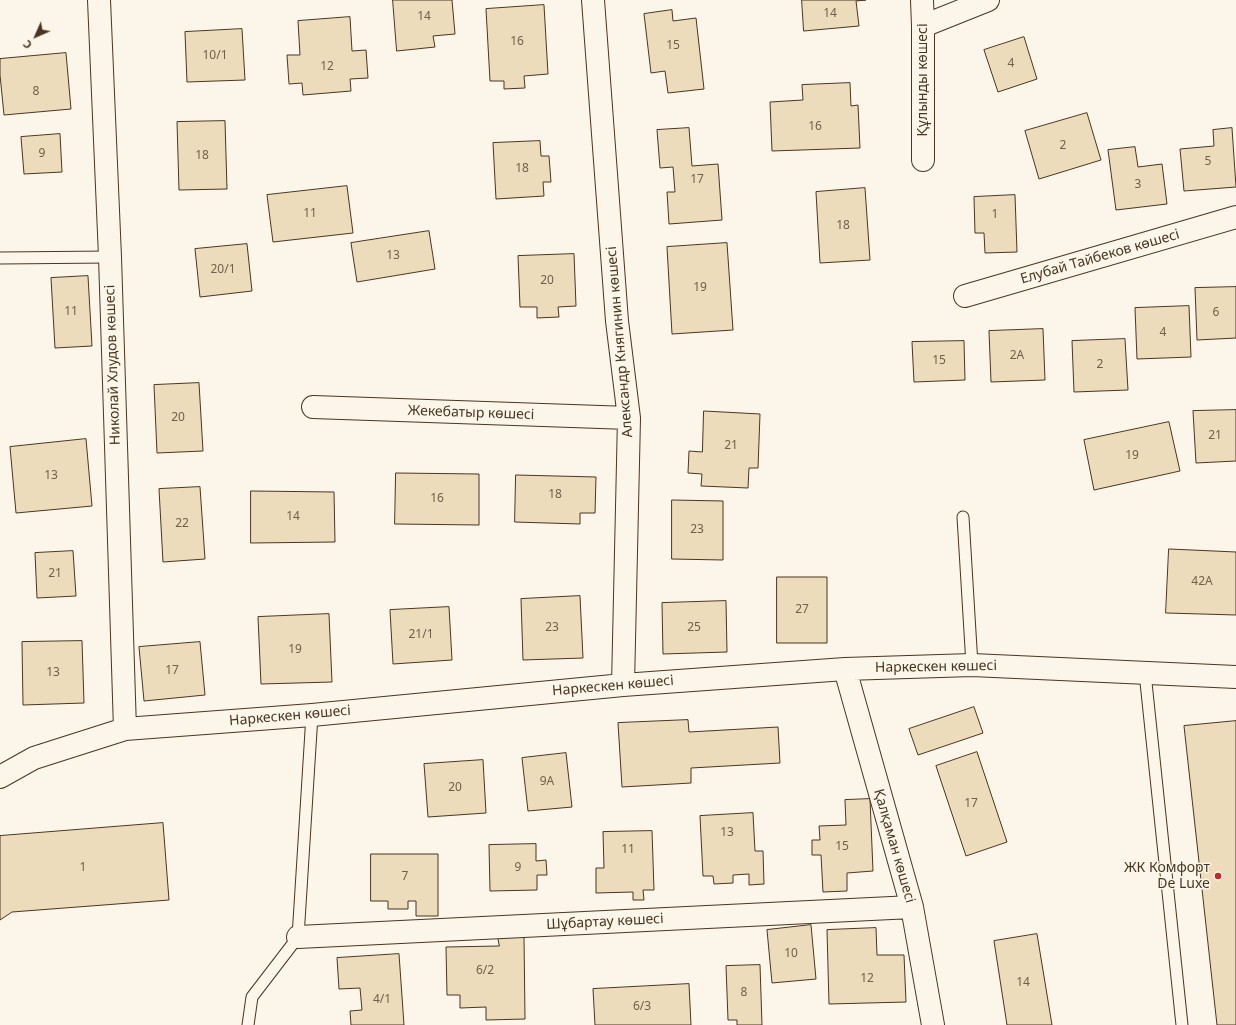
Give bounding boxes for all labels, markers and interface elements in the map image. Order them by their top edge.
house number: 14 [823,7,837,21]
house number: 14 [417,10,431,24]
north arrow [16,16,56,56]
street label: Құлынды көшесі [915,23,931,137]
house number: 16 [510,35,524,49]
text: С [19,37,35,53]
house number: 15 [666,39,680,53]
house number: 10/1 [202,49,228,63]
house number: 4 [1008,57,1014,71]
house number: 12 [320,60,334,74]
house number: 8 [33,85,39,99]
house number: 16 [808,120,822,134]
house number: 2 [1060,139,1066,153]
house number: 9 [39,147,45,161]
house number: 18 [195,149,209,163]
house number: 5 [1205,155,1211,169]
house number: 18 [515,162,529,176]
house number: 17 [690,173,704,187]
house number: 3 [1135,178,1141,192]
house number: 11 [303,207,317,221]
house number: 1 [992,208,998,222]
house number: 18 [836,219,850,233]
street label: Елубай Тайбеков көшесі [1018,226,1182,288]
street label: Александр Княгинин көшесі [603,246,637,438]
house number: 13 [386,249,400,263]
house number: 20/1 [210,263,236,277]
house number: 20 [540,274,554,288]
house number: 19 [693,281,707,295]
street label: Николай Хлудов көшесі [102,285,124,445]
house number: 11 [64,305,78,319]
house number: 6 [1213,306,1219,320]
house number: 4 [1160,326,1166,340]
house number: 2А [1010,349,1024,363]
house number: 15 [932,354,946,368]
house number: 2 [1097,358,1103,372]
street label: Жекебатыр көшесі [407,402,535,424]
house number: 20 [171,411,185,425]
house number: 21 [1208,429,1222,443]
house number: 21 [724,439,738,453]
house number: 19 [1125,449,1139,463]
house number: 13 [44,469,58,483]
house number: 18 [548,488,562,502]
house number: 16 [430,492,444,506]
house number: 14 [286,510,300,524]
house number: 22 [175,517,189,531]
house number: 23 [690,523,704,537]
house number: 21 [48,567,62,581]
house number: 42А [1191,575,1213,589]
house number: 27 [795,603,809,617]
house number: 23 [545,621,559,635]
house number: 25 [687,621,701,635]
house number: 21/1 [408,628,434,642]
house number: 19 [288,643,302,657]
street label: Наркескен көшесі [875,658,997,676]
house number: 17 [165,664,179,678]
house number: 13 [46,666,60,680]
street label: Наркескен көшесі [552,672,674,700]
street label: Наркескен көшесі [229,702,351,730]
house number: 9А [540,775,554,789]
house number: 20 [448,781,462,795]
street label: Қалқаман көшесі [870,787,918,905]
house number: 17 [964,797,978,811]
house number: 13 [720,826,734,840]
house number: 15 [835,840,849,854]
house number: 11 [621,843,635,857]
place label: ЖК Комфорт De Luxe [1124,860,1210,892]
house number: 1 [80,861,86,875]
house number: 9 [515,861,521,875]
house number: 7 [402,870,408,884]
marker: ЖК Комфорт De Luxe [1213,871,1223,881]
street label: Шұбартау көшесі [546,911,664,933]
house number: 10 [784,947,798,961]
house number: 6/2 [476,964,494,978]
house number: 12 [860,972,874,986]
house number: 14 [1016,976,1030,990]
house number: 8 [741,986,747,1000]
house number: 4/1 [373,993,391,1007]
house number: 6/3 [633,1000,651,1014]

